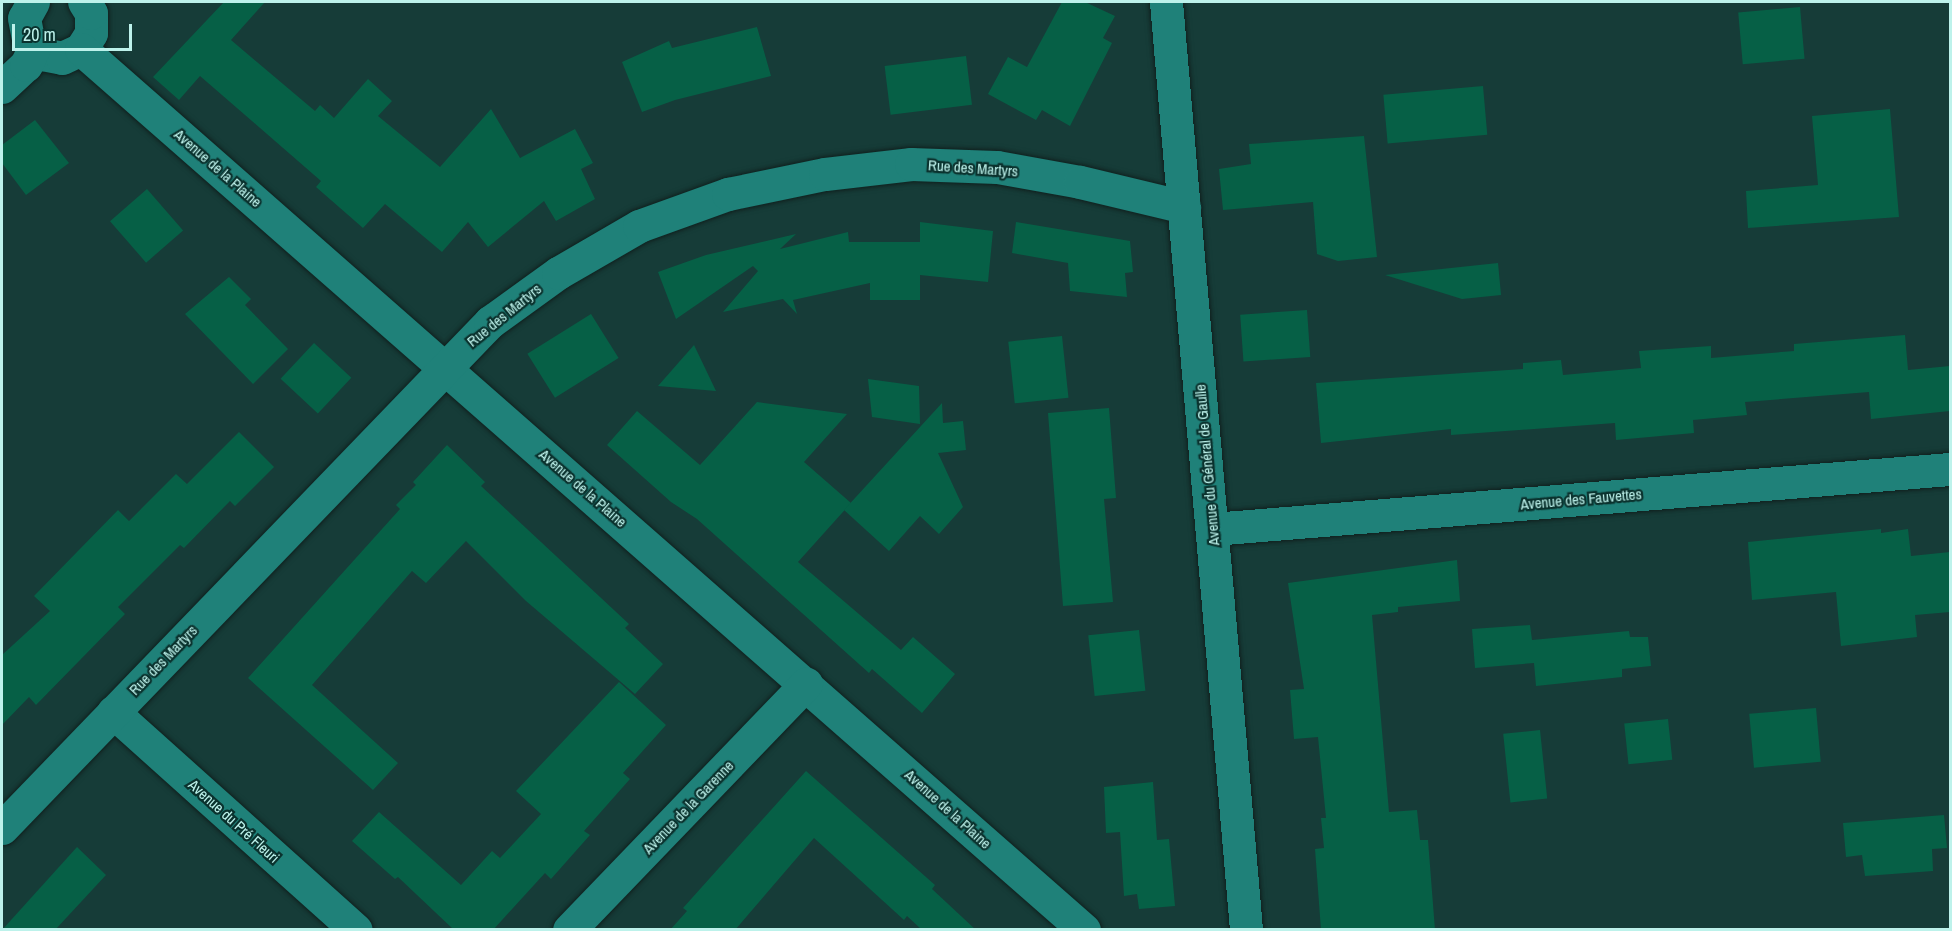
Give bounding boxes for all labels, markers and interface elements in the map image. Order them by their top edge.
scale bar [15,12,135,50]
text: 20 m [23,22,56,47]
street label: Avenue de la Plaine [171,125,265,211]
street label: Rue des Martyrs [927,156,1019,180]
street label: Rue des Martyrs [463,280,545,350]
street label: Avenue du Général de Gaulle [1191,384,1223,546]
street label: Avenue de la Plaine [536,445,630,531]
street label: Avenue des Fauvettes [1520,485,1642,513]
street label: Rue des Martyrs [125,621,201,699]
street label: Avenue de la Garenne [639,757,737,857]
street label: Avenue de la Plaine [901,766,995,852]
street label: Avenue du Pré Fleuri [185,775,283,867]

